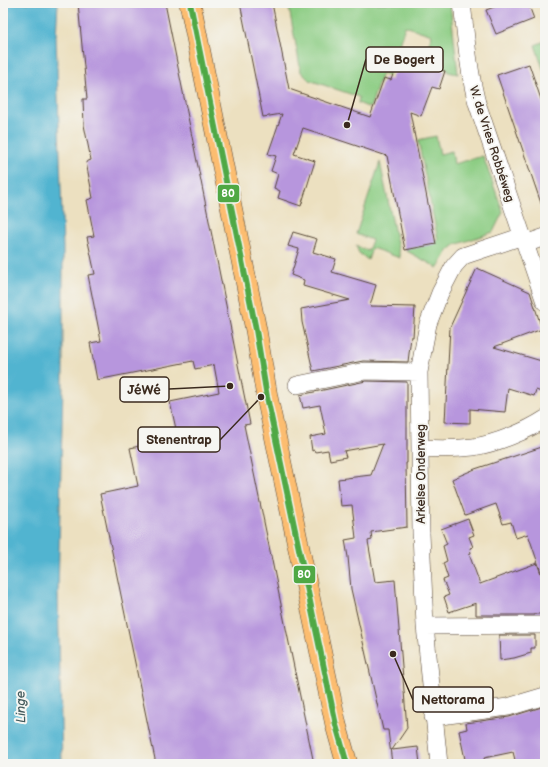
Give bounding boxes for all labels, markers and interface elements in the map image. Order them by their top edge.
callout: De Bogert [366,47,443,72]
text: De Bogert [373,52,435,68]
street label: W. de Vries Robbéweg [466,84,517,204]
line badge: 80 [217,184,240,203]
text: 80 [221,187,235,200]
callout: JéWé [120,377,169,402]
text: JéWé [127,382,161,398]
street label: Arkelse Onderweg [414,424,429,524]
callout: Stenentrap [138,427,220,452]
text: Stenentrap [146,432,212,448]
line badge: 80 [293,565,316,584]
text: 80 [297,568,311,581]
callout: Nettorama [413,687,493,712]
water label: Linge [13,690,29,723]
text: Nettorama [421,692,485,708]

